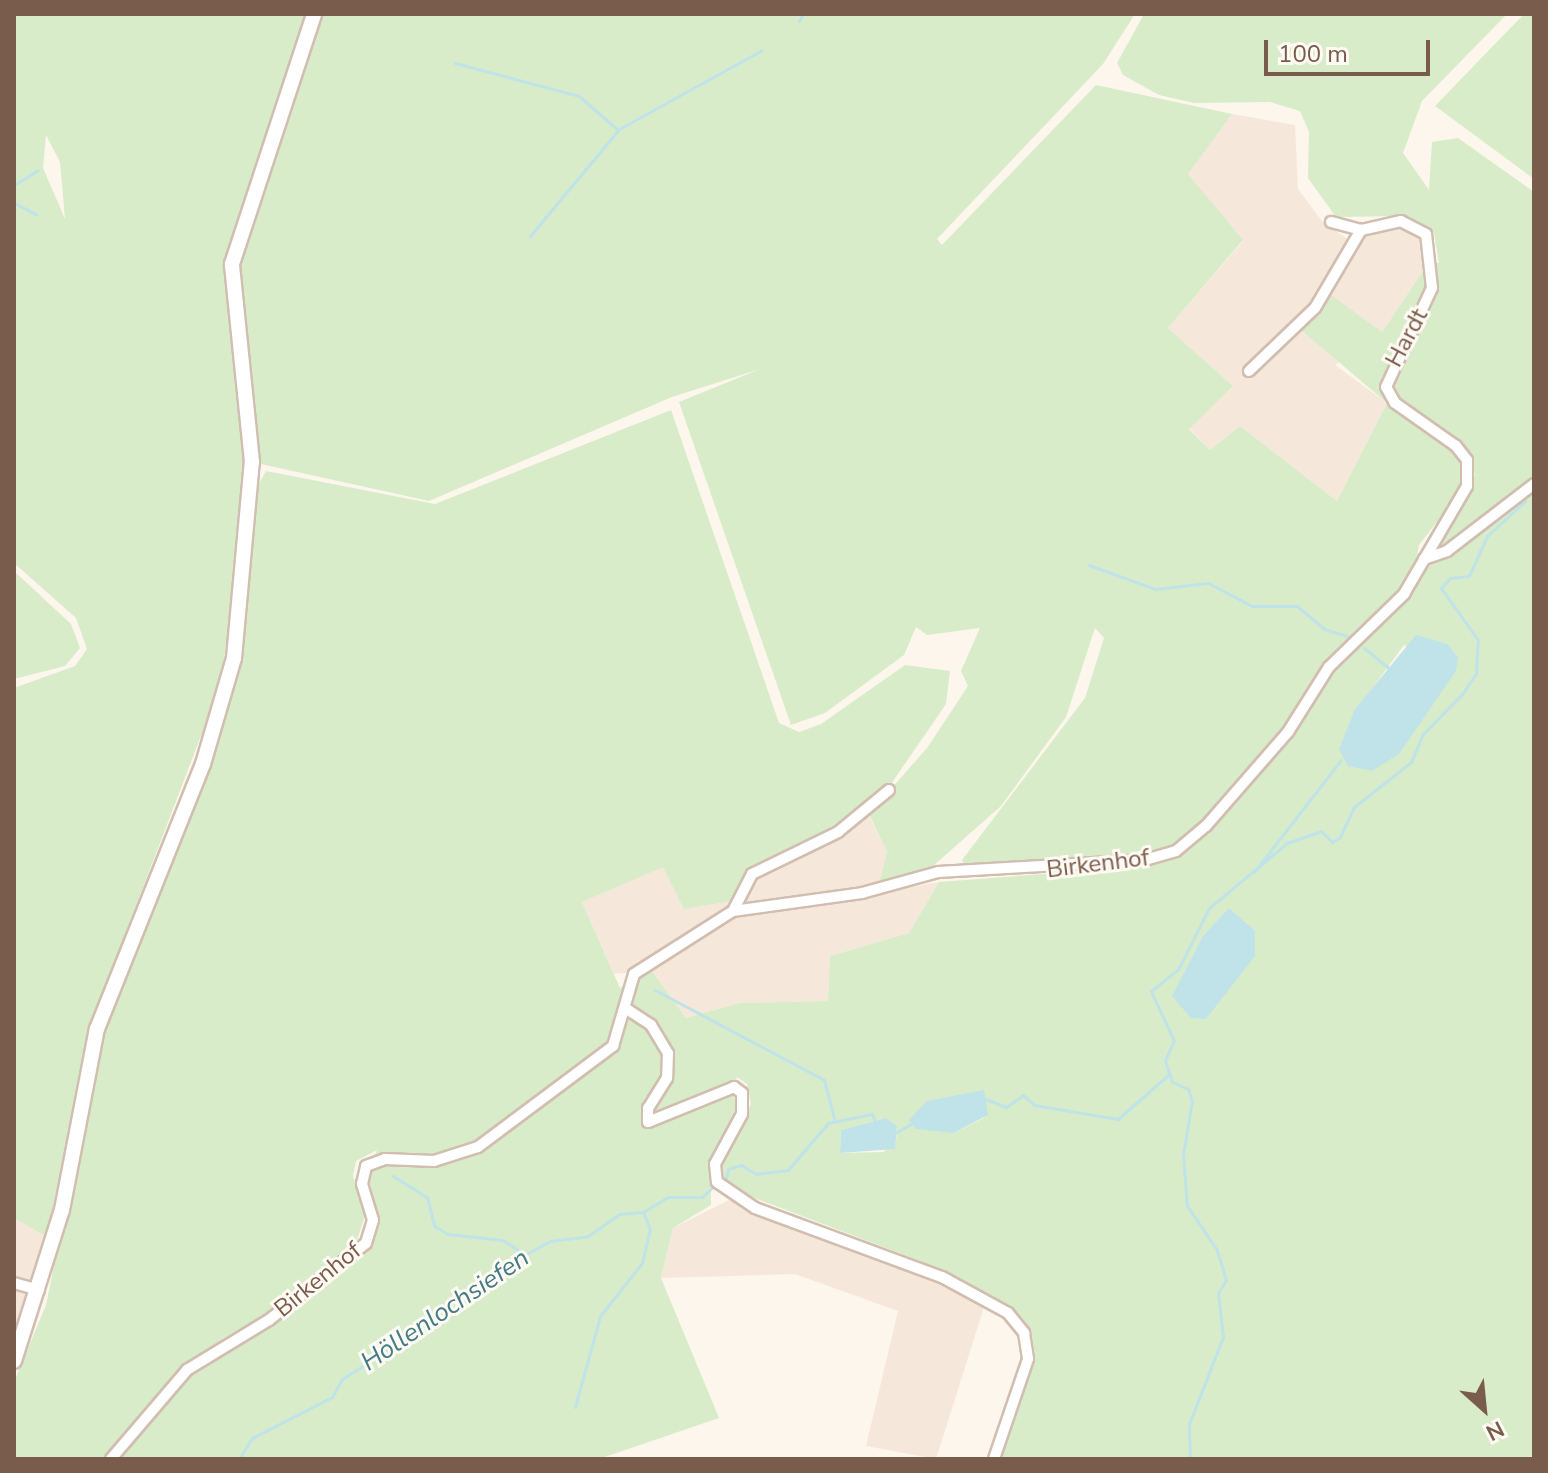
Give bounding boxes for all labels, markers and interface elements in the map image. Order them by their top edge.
scale bar [1268,24,1434,74]
text: 100 m [1278,38,1348,70]
street label: Hardt [1380,304,1434,372]
street label: Birkenhof [1045,843,1151,885]
street label: Birkenhof [269,1236,367,1324]
water label: Höllenlochsiefen [355,1242,535,1378]
north arrow [1444,1369,1524,1449]
text: N [1481,1413,1509,1447]

